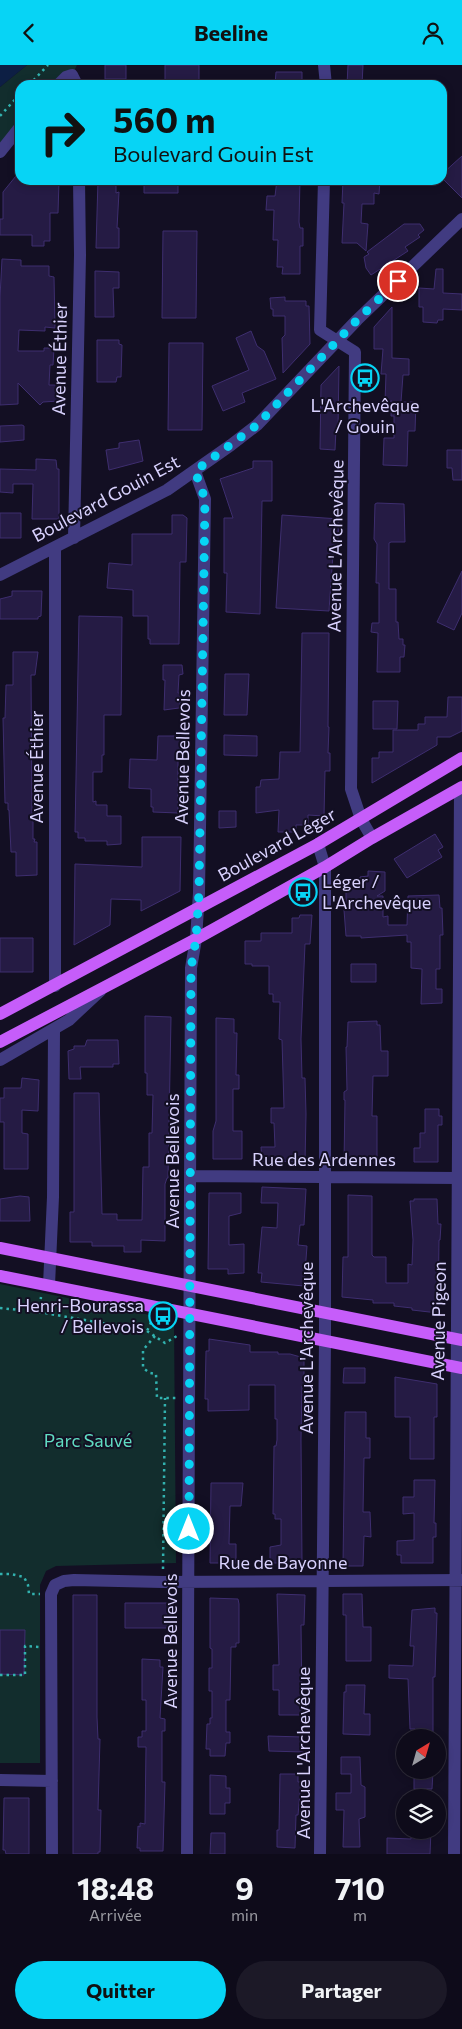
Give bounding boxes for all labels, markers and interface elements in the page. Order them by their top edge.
icon: back [15,19,43,47]
text: Beeline [194,19,268,46]
icon: person [419,19,447,47]
text: 560 m [113,97,215,140]
icon: right [30,100,95,165]
text: Boulevard Gouin Est [113,140,313,167]
pin [377,260,419,302]
icon: arrive [384,267,412,295]
street label: Avenue Éthier [47,302,71,416]
bus stop icon: L'Archevêque / Gouin [350,363,380,393]
place label: L'Archevêque / Gouin [310,394,420,437]
street label: Boulevard Gouin Est [28,450,183,546]
street label: Avenue L'Archevêque [322,459,348,632]
street label: Avenue Bellevois [170,689,194,825]
street label: Avenue Éthier [25,711,47,823]
street label: Boulevard Léger [214,803,339,886]
place label: Léger / L'Archevêque [322,870,431,913]
bus stop icon: Léger / L'Archevêque [288,877,318,907]
street label: Avenue Bellevois [161,1093,183,1229]
street label: Rue des Ardennes [252,1148,396,1170]
street label: Avenue Pigeon [426,1261,450,1381]
street label: Avenue L'Archevêque [295,1262,317,1434]
place label: Henri-Bourassa / Bellevois [17,1294,144,1337]
bus stop icon: Henri-Bourassa / Bellevois [148,1301,178,1331]
park label: Parc Sauvé [44,1429,132,1451]
position arrow [162,1502,214,1554]
street label: Rue de Bayonne [219,1551,348,1573]
street label: Avenue Bellevois [159,1573,181,1709]
street label: Avenue L'Archevêque [292,1667,314,1839]
north arrow [396,1729,446,1779]
map controls [396,1729,446,1839]
button: layers [396,1789,446,1839]
text: 18:48 [77,1869,154,1906]
text: 9 [235,1869,254,1906]
text: 710 [335,1869,385,1906]
text: Arrivée [89,1905,142,1924]
text: min [231,1905,258,1924]
text: m [353,1905,367,1924]
button: Quitter [15,1961,226,2019]
button: Partager [236,1961,447,2019]

